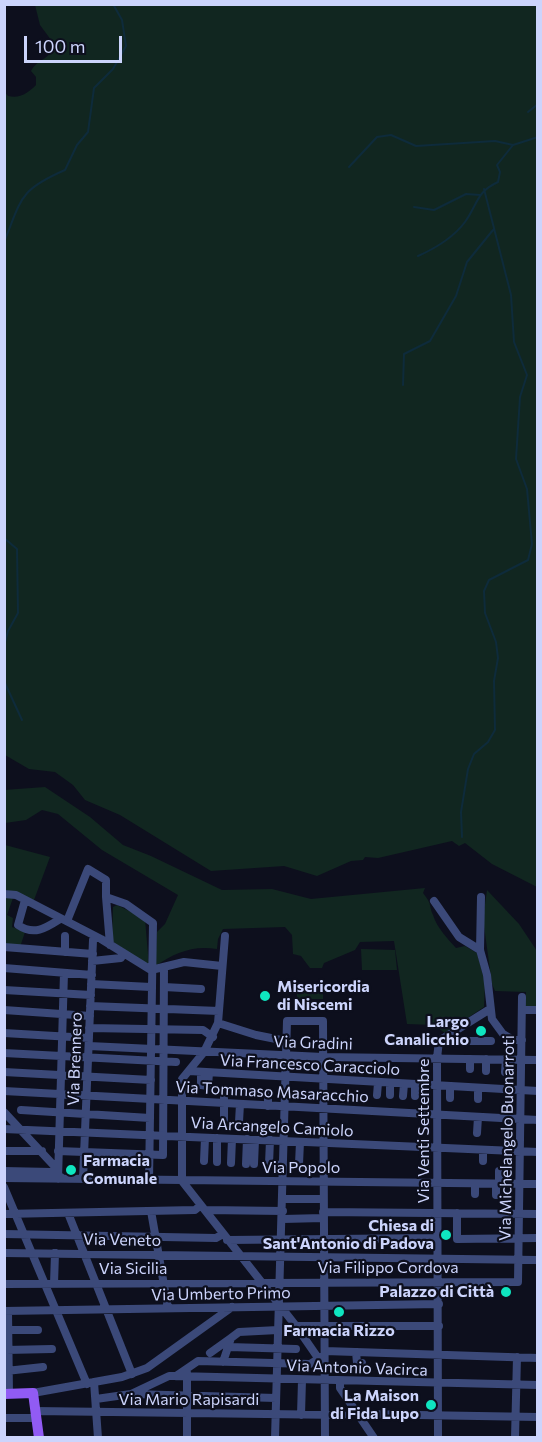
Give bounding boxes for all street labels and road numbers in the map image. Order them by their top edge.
street label: Via Brennero [64,1012,86,1106]
street label: Via Gradini [273,1032,353,1054]
street label: Via Michelangelo Buonarroti [496,1035,518,1241]
street label: Via Francesco Caracciolo [219,1051,401,1079]
street label: Via Venti Settembre [414,1059,434,1203]
street label: Via Tommaso Masaracchio [175,1077,369,1107]
street label: Via Arcangelo Camiolo [190,1113,354,1141]
street label: Via Popolo [262,1158,340,1178]
street label: Via Veneto [83,1230,161,1250]
street label: Via Filippo Cordova [317,1258,459,1278]
street label: Via Sicilia [99,1259,167,1279]
street label: Via Umberto Primo [151,1283,291,1305]
street label: Via Antonio Vacirca [286,1356,428,1380]
street label: Via Mario Rapisardi [119,1390,259,1410]

